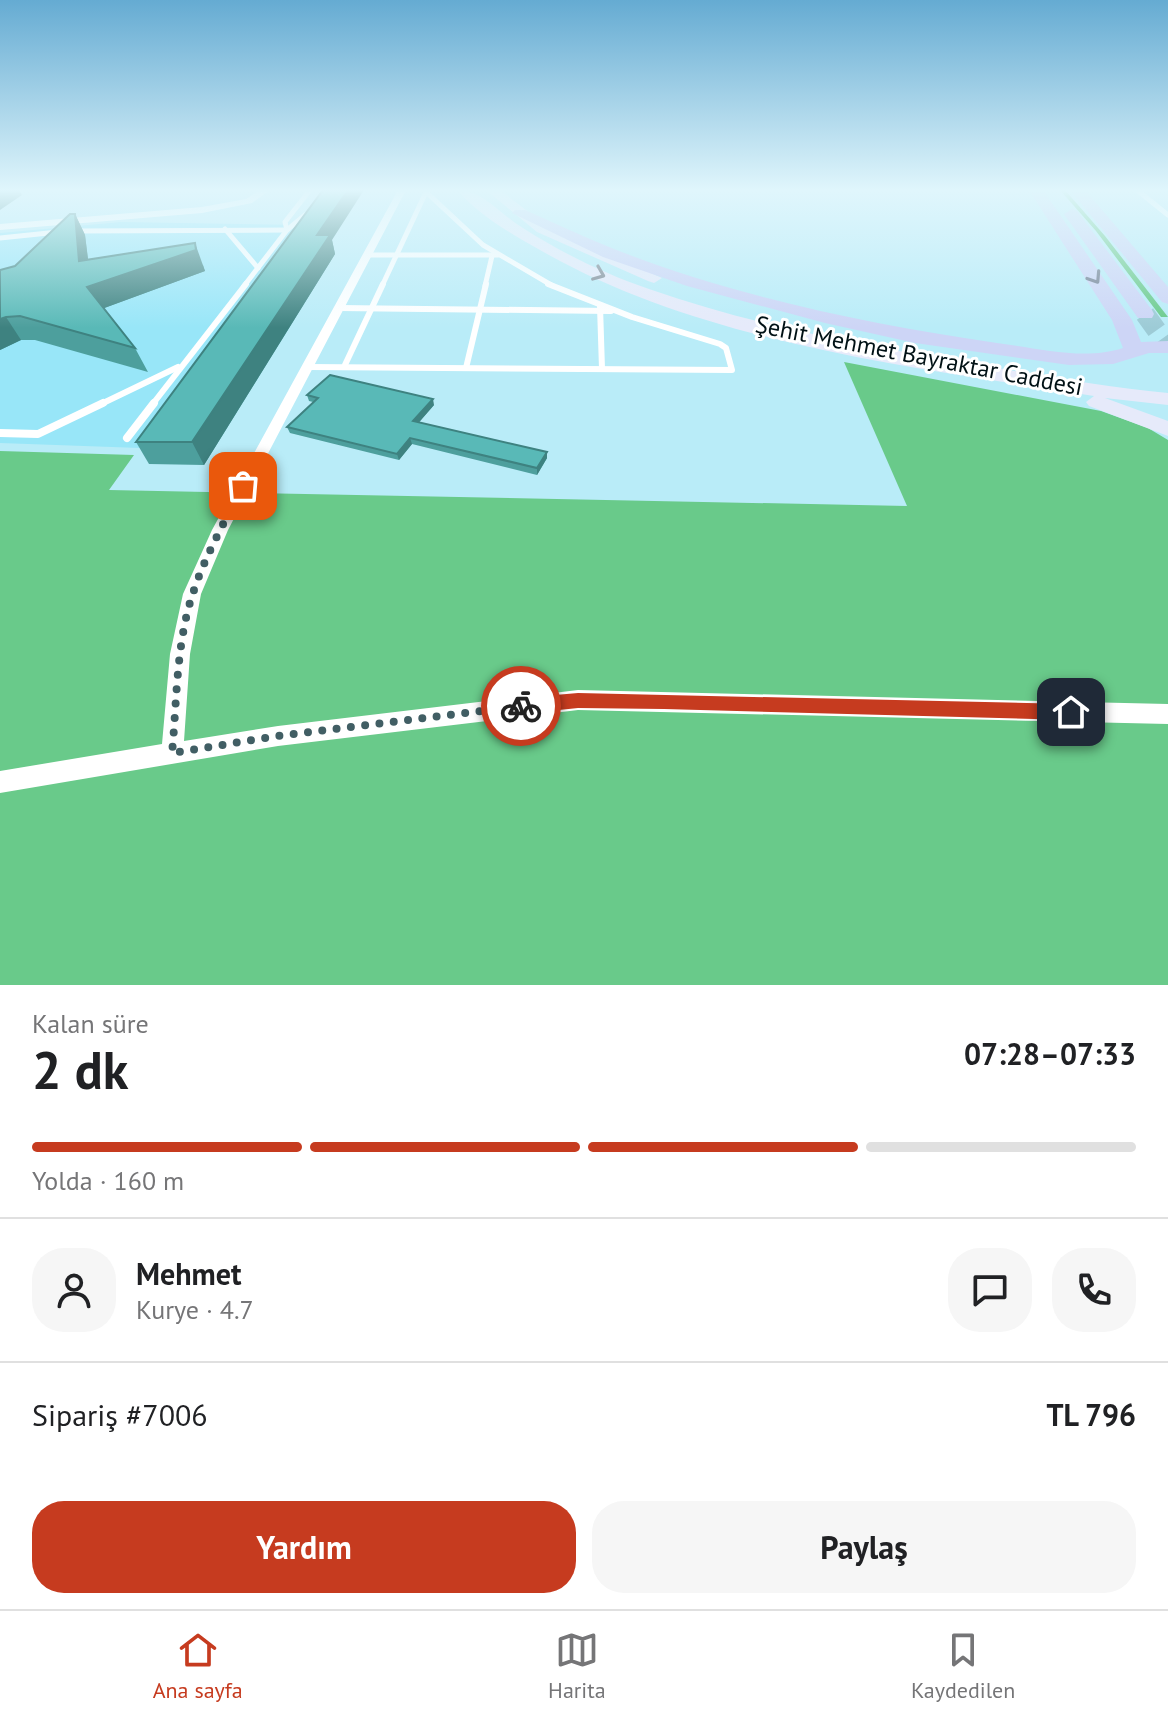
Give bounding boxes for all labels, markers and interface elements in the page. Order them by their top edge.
one-way arrow [591,265,605,281]
one-way arrow [1086,269,1101,284]
street label: Şehit Mehmet Bayraktar Caddesi [753,309,1085,402]
pin [209,452,277,520]
icon: bag [221,464,265,508]
courier [481,666,561,746]
pin [1037,678,1105,746]
icon: bike [499,684,543,728]
icon: home [1049,690,1093,734]
text: Kalan süre [32,1007,149,1040]
text: 07:28–07:33 [964,1034,1136,1073]
text: 2 dk [32,1036,128,1103]
text: Yolda · 160 m [32,1164,184,1197]
button: person [32,1248,116,1332]
button: chat [948,1248,1032,1332]
button: phone [1052,1248,1136,1332]
text: Mehmet [136,1254,241,1293]
text: Kurye · 4.7 [136,1293,254,1326]
text: Sipariş #7006 [32,1395,208,1434]
text: TL 796 [1046,1395,1136,1434]
button: Yardım [32,1501,576,1593]
button: Paylaş [592,1501,1136,1593]
tab: Ana sayfa [153,1628,243,1704]
tab: Harita [548,1628,606,1704]
tab: Kaydedilen [911,1628,1015,1704]

